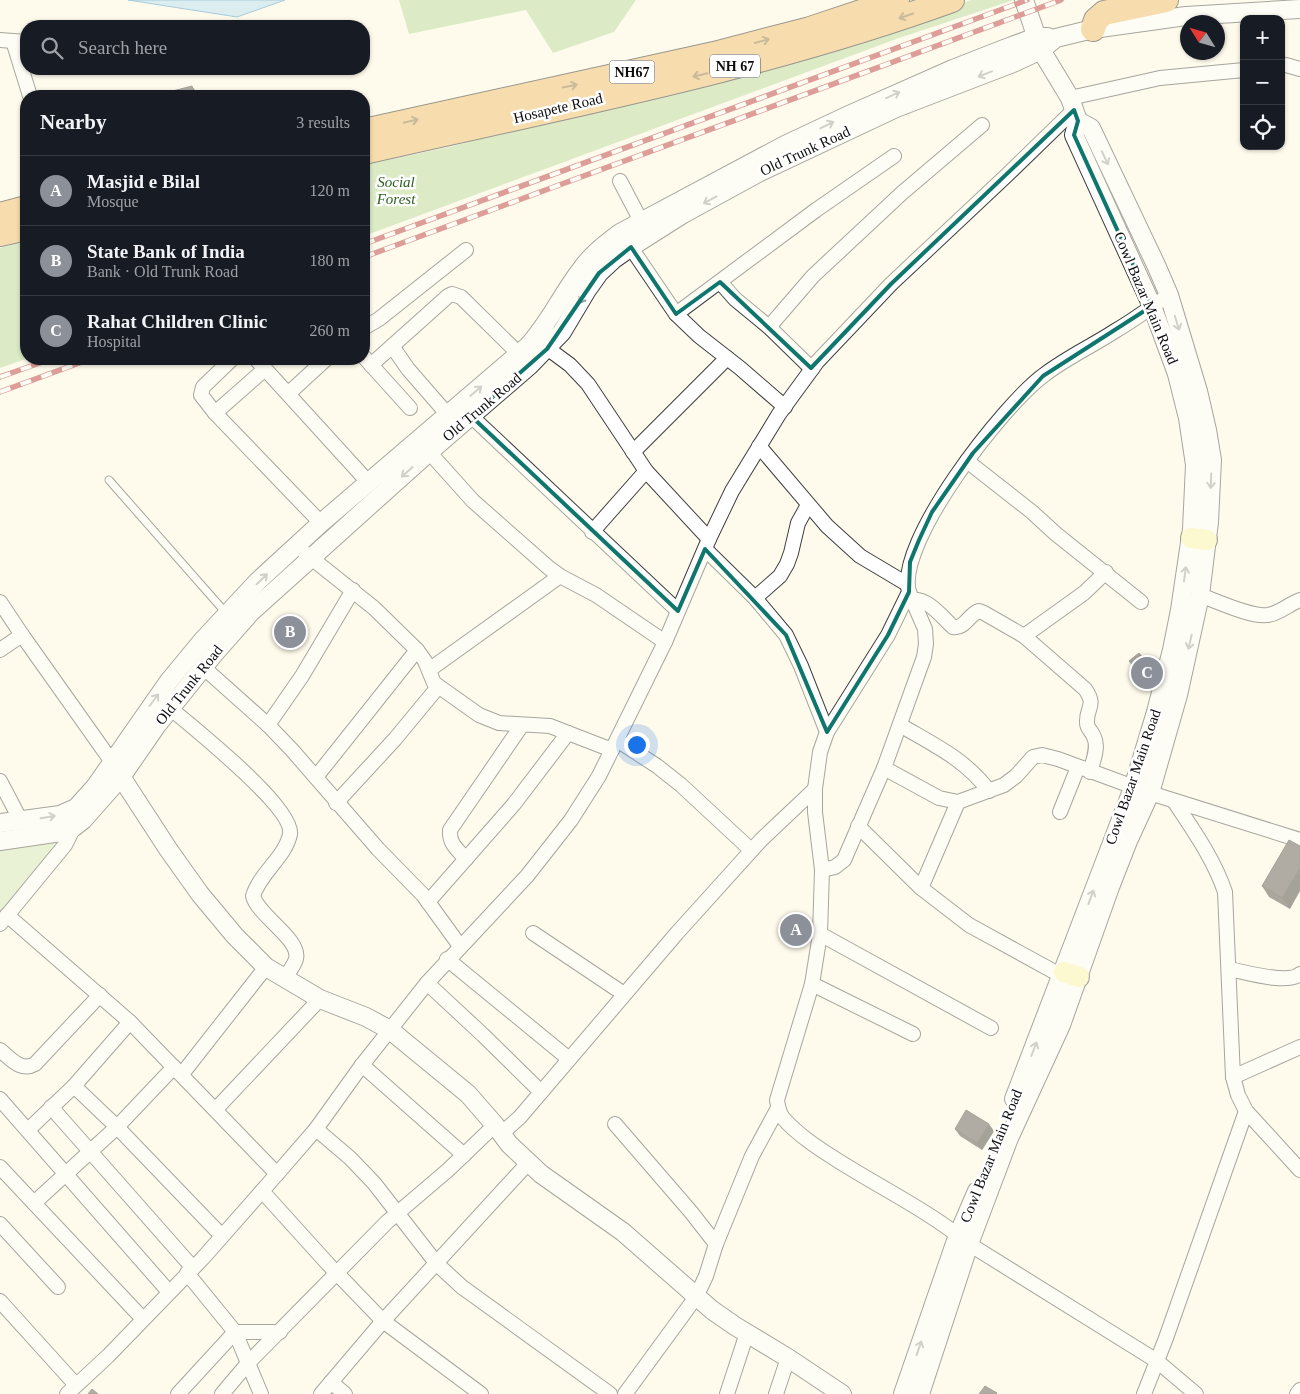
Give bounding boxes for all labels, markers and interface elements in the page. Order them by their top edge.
one-way arrow [899,12,915,22]
north arrow [1180,15,1225,60]
map controls [1240,15,1285,150]
button: + [1240,15,1285,60]
search box [20,20,370,75]
icon: search [38,34,66,62]
one-way arrow [754,36,770,46]
text: Search here [78,37,167,58]
road number: NH 67 [710,54,760,78]
button: − [1240,60,1285,105]
road number: NH67 [610,61,654,84]
one-way arrow [692,71,708,80]
one-way arrow [977,71,992,80]
one-way arrow [562,81,578,90]
street label: Hosapete Road [512,90,605,126]
one-way arrow [885,90,900,100]
button: locate [1240,105,1285,150]
text: Nearby [40,110,107,134]
text: 3 results [296,114,350,131]
one-way arrow [403,116,419,125]
one-way arrow [820,119,835,129]
street label: Old Trunk Road [757,123,853,179]
one-way arrow [1101,150,1110,165]
text: Masjid e Bilal [87,171,200,192]
park label: Social Forest [376,174,416,207]
text: A [50,182,62,199]
text: 120 m [310,182,350,199]
text: Mosque [87,193,139,210]
one-way arrow [703,196,718,205]
street label: Cowl Bazar Main Road [1111,229,1181,367]
text: State Bank of India [87,241,245,262]
text: B [51,252,61,269]
text: 180 m [310,252,350,269]
text: Bank · Old Trunk Road [87,263,238,280]
one-way arrow [577,290,587,304]
text: Rahat Children Clinic [87,311,267,332]
one-way arrow [1173,315,1183,331]
text: C [50,322,62,339]
text: 260 m [310,322,350,339]
text: Hospital [87,333,141,350]
street label: Old Trunk Road [440,369,525,444]
one-way arrow [469,386,482,397]
one-way arrow [400,466,413,478]
one-way arrow [1206,473,1215,489]
one-way arrow [1181,567,1191,583]
one-way arrow [255,573,268,585]
pin: B [274,613,306,651]
one-way arrow [1185,633,1194,649]
street label: Old Trunk Road [152,642,226,728]
pin: C [1131,654,1163,692]
one-way arrow [149,693,159,707]
street label: Cowl Bazar Main Road [1102,707,1164,847]
your location [624,732,650,758]
one-way arrow [40,812,56,822]
one-way arrow [1087,890,1096,905]
pin: A [780,911,812,949]
one-way arrow [1030,1042,1039,1057]
street label: Cowl Bazar Main Road [957,1087,1025,1225]
one-way arrow [915,1341,924,1356]

